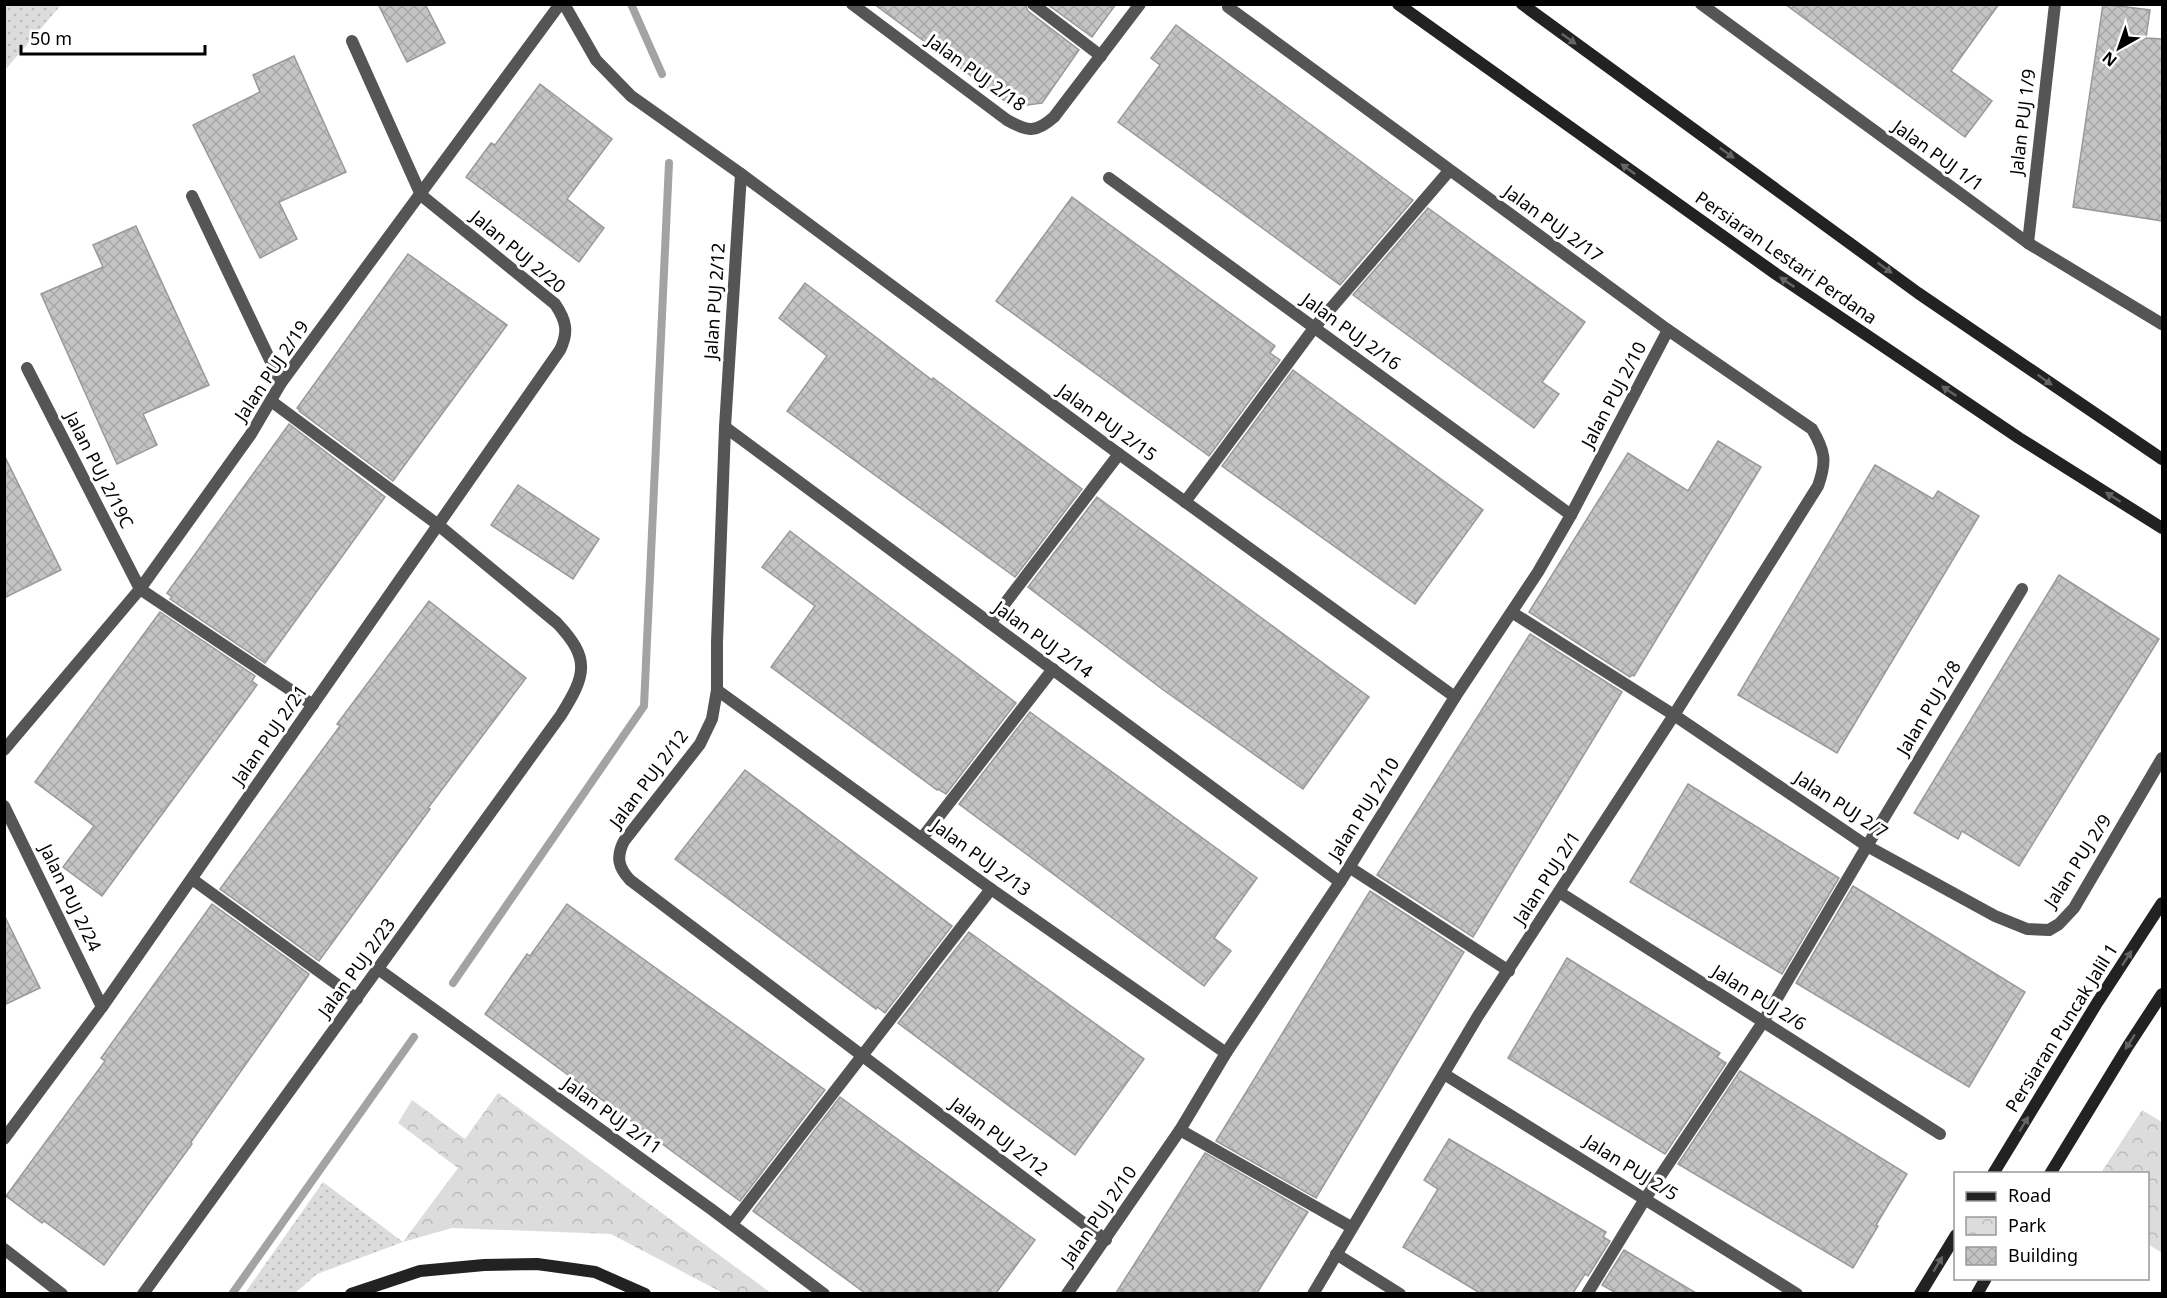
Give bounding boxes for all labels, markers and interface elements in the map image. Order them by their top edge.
scale bar [21,18,206,56]
north arrow [2089,18,2149,78]
text: 50 m [30,26,72,50]
street label: Jalan PUJ 2/18 [921,27,1031,116]
one-way arrow [1561,33,1577,45]
text: N [2097,47,2121,72]
street label: Jalan PUJ 1/9 [2003,68,2040,178]
street label: Jalan PUJ 1/1 [1887,113,1989,196]
one-way arrow [1720,147,1735,159]
one-way arrow [1621,163,1637,175]
street label: Jalan PUJ 2/17 [1498,178,1608,267]
street label: Persiaran Lestari Perdana [1691,185,1882,329]
street label: Jalan PUJ 2/20 [465,203,571,298]
street label: Jalan PUJ 2/12 [698,242,730,362]
one-way arrow [1876,262,1892,274]
one-way arrow [1780,276,1796,288]
street label: Jalan PUJ 2/16 [1296,286,1406,375]
street label: Jalan PUJ 2/19 [227,315,314,427]
street label: Jalan PUJ 2/10 [1574,337,1651,453]
one-way arrow [2036,374,2053,385]
street label: Jalan PUJ 2/15 [1052,377,1162,466]
one-way arrow [1942,385,1958,397]
street label: Jalan PUJ 2/19C [59,405,140,532]
one-way arrow [2105,491,2121,502]
street label: Jalan PUJ 2/14 [988,594,1098,683]
street label: Jalan PUJ 2/8 [1889,656,1966,761]
street label: Jalan PUJ 2/21 [225,680,313,791]
street label: Jalan PUJ 2/12 [602,725,693,834]
street label: Jalan PUJ 2/10 [1321,753,1404,866]
street label: Jalan PUJ 2/7 [1789,764,1893,843]
street label: Jalan PUJ 2/9 [2037,809,2116,913]
street label: Jalan PUJ 2/13 [926,812,1036,901]
street label: Jalan PUJ 2/1 [1506,826,1585,930]
street label: Jalan PUJ 2/24 [34,838,107,955]
street label: Jalan PUJ 2/23 [311,913,400,1023]
street label: Persiaran Puncak Jalil 1 [1999,938,2123,1116]
one-way arrow [2121,950,2132,966]
street label: Jalan PUJ 2/6 [1706,958,1811,1036]
one-way arrow [2125,1034,2136,1051]
street label: Jalan PUJ 2/11 [557,1070,667,1159]
street label: Jalan PUJ 2/12 [944,1090,1053,1181]
one-way arrow [2018,1116,2029,1132]
street label: Jalan PUJ 2/5 [1578,1128,1683,1206]
street label: Jalan PUJ 2/10 [1054,1161,1142,1272]
legend [1954,1172,2149,1280]
text: Road [2008,1183,2051,1207]
text: Park [2008,1213,2046,1237]
text: Building [2008,1243,2078,1267]
one-way arrow [1932,1256,1943,1272]

